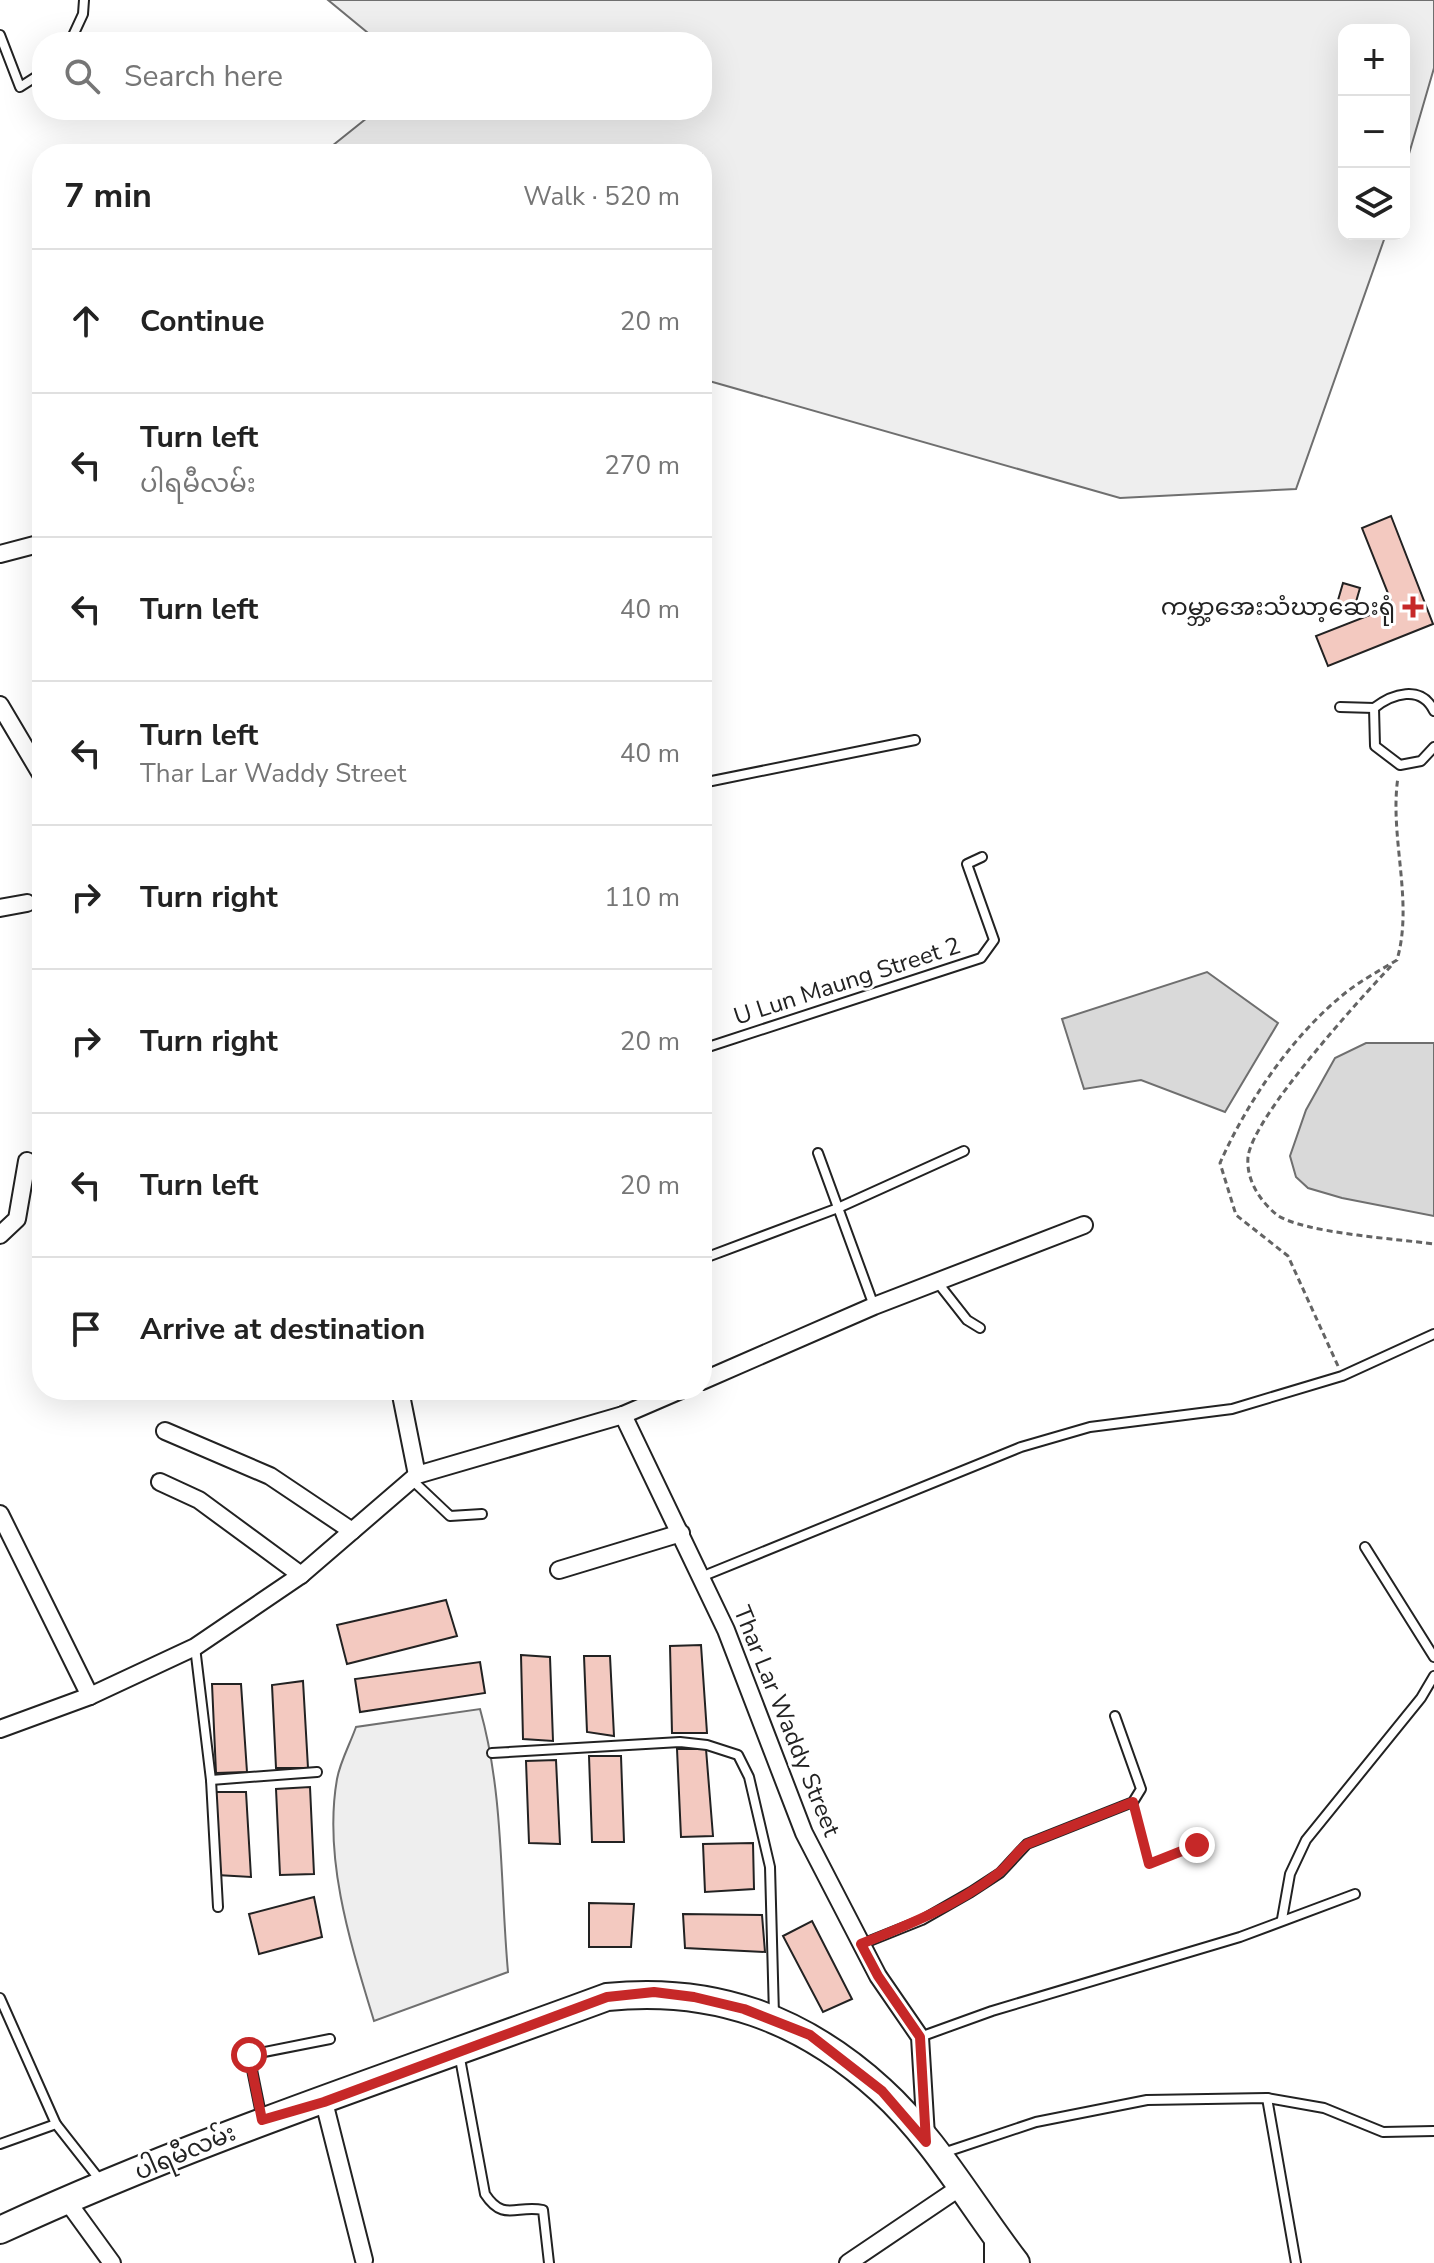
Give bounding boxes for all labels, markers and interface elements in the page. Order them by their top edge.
map controls [1338,24,1410,240]
button: + [1338,24,1410,96]
search box [32,32,712,120]
icon: search [60,54,104,98]
text: Search here [124,56,283,97]
button: − [1338,96,1410,168]
button: layers [1338,168,1410,240]
text: 7 min [64,173,152,219]
text: Walk · 520 m [523,179,680,214]
icon: ahead [64,299,108,343]
text: Continue [140,301,265,342]
text: 20 m [620,304,680,339]
text: Turn left [140,417,258,458]
icon: left [64,443,108,487]
text: 270 m [604,448,680,483]
text: ပါရမီလမ်း [140,466,256,501]
icon: left [64,587,108,631]
text: Turn left [140,589,258,630]
place label: ကမ္ဘာ့အေးသံဃာ့ဆေးရုံ [1161,591,1395,626]
text: 40 m [620,592,680,627]
marker: ကမ္ဘာ့အေးသံဃာ့ဆေးရုံ [1402,596,1424,618]
text: Turn left [140,715,258,756]
icon: left [64,731,108,775]
text: 40 m [620,736,680,771]
text: Thar Lar Waddy Street [140,756,406,791]
icon: right [64,875,108,919]
text: Turn right [140,877,278,918]
text: 110 m [604,880,680,915]
street label: U Lun Maung Street 2 [730,929,964,1033]
icon: right [64,1019,108,1063]
text: Turn right [140,1021,278,1062]
text: 20 m [620,1024,680,1059]
icon: left [64,1163,108,1207]
text: Turn left [140,1165,258,1206]
text: 20 m [620,1168,680,1203]
icon: arrive [64,1307,108,1351]
text: Arrive at destination [140,1309,425,1350]
street label: Thar Lar Waddy Street [726,1601,848,1842]
route end [1179,1827,1215,1863]
route start [231,2037,267,2073]
street label: ပါရမီလမ်း [130,2116,242,2190]

